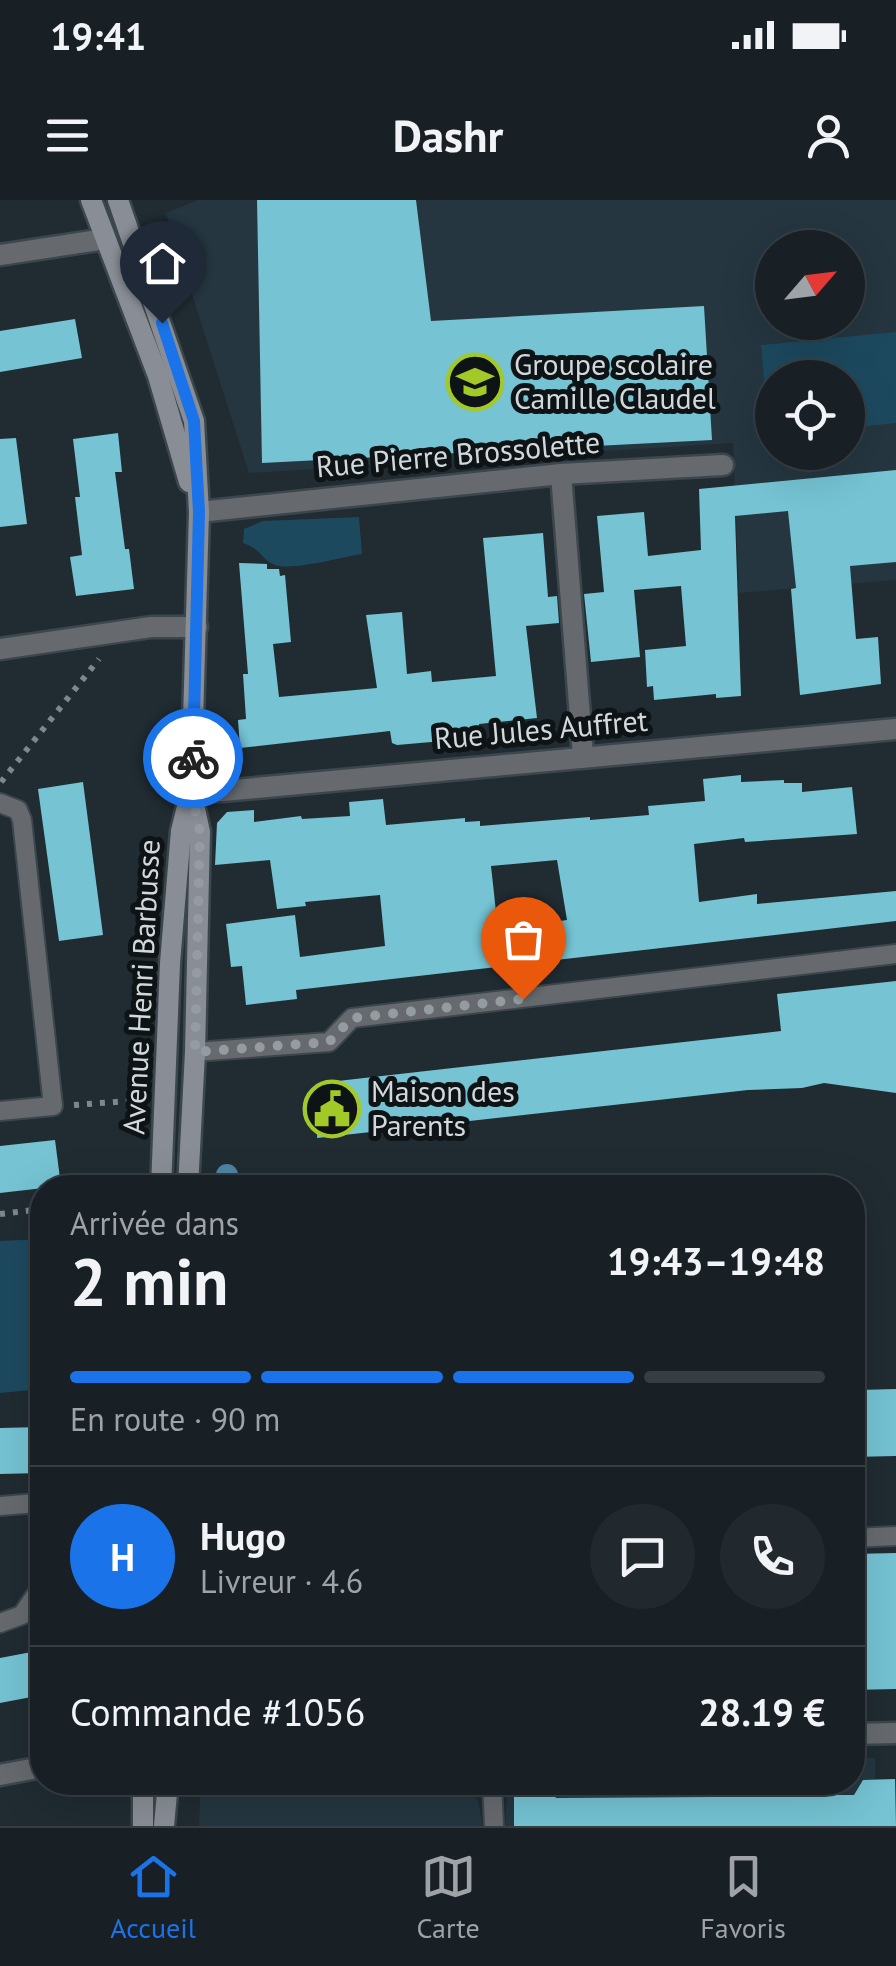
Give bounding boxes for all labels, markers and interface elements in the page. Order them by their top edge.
text: 19:41 [50,11,146,60]
text: Dashr [393,106,503,164]
icon: menu [40,108,95,163]
icon: person [801,108,856,163]
pin [120,221,205,324]
north arrow [755,230,865,340]
map controls [755,230,865,470]
icon: home [135,236,190,291]
place label: Groupe scolaire Camille Claudel [514,344,716,417]
school or university icon: Groupe scolaire Camille Claudel [445,352,505,412]
button: locate [755,360,865,470]
street label: Rue Pierre Brossolette [314,422,602,485]
street label: Rue Jules Auffret [433,700,649,757]
courier [143,708,243,808]
icon: bike [166,731,221,786]
street label: Avenue Henri Barbusse [113,838,168,1135]
pin [481,897,566,1000]
icon: bag [496,912,551,967]
place label: Maison des Parents [371,1071,515,1144]
public building icon: Maison des Parents [302,1079,362,1139]
text: Arrivée dans [70,1202,239,1244]
text: 19:43–19:48 [607,1236,825,1285]
text: 2 min [70,1239,229,1323]
text: En route · 90 m [70,1398,280,1440]
button: chat [590,1504,695,1609]
button: phone [720,1504,825,1609]
text: Hugo [200,1511,286,1560]
text: H [110,1532,135,1581]
text: Livreur · 4.6 [200,1560,363,1602]
text: Commande #1056 [70,1687,366,1736]
text: 28.19 € [698,1687,825,1736]
tab: Accueil [110,1849,196,1946]
tab: Carte [417,1849,480,1946]
tab: Favoris [700,1849,786,1946]

